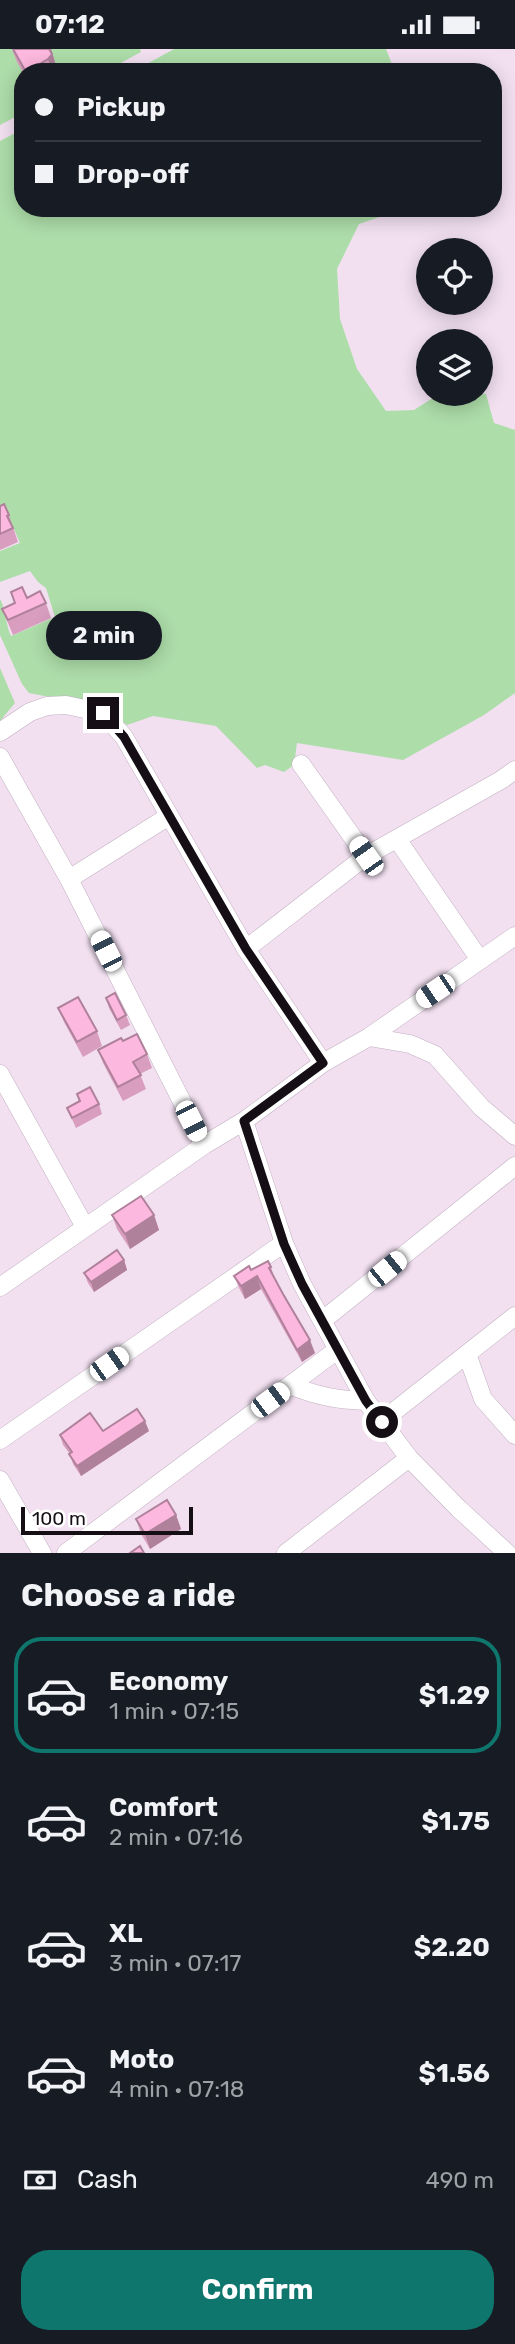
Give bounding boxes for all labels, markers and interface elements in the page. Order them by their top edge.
text: 07:12 [35,9,105,40]
text: Pickup [77,92,166,123]
text: Drop-off [77,159,189,190]
map controls [416,238,493,406]
button: locate [416,238,493,315]
button: layers [416,329,493,406]
callout: 2 min [45,611,161,661]
text: 2 min [73,621,135,649]
route end [87,697,119,729]
car [346,833,387,879]
car [88,928,125,974]
car [412,971,459,1011]
car [173,1098,210,1144]
car [365,1248,410,1290]
car [86,1343,133,1385]
car [247,1379,294,1421]
route start [366,1406,398,1438]
scale bar [21,1504,192,1536]
text: 100 m [32,1507,86,1530]
text: Choose a ride [21,1576,235,1614]
icon: car [25,1664,88,1727]
text: Economy [109,1666,228,1697]
text: $1.29 [419,1680,490,1711]
text: 1 min · 07:15 [109,1697,239,1725]
icon: car [25,1790,88,1853]
text: Comfort [109,1792,218,1823]
text: $1.75 [421,1806,490,1837]
text: 2 min · 07:16 [109,1823,243,1851]
icon: car [25,1916,88,1979]
text: XL [109,1918,142,1949]
text: $2.20 [414,1932,490,1963]
text: 3 min · 07:17 [109,1949,241,1977]
icon: car [25,2042,88,2105]
text: Moto [109,2044,174,2075]
text: $1.56 [419,2058,490,2089]
text: 4 min · 07:18 [109,2075,245,2103]
icon: cash [21,2161,59,2199]
text: Cash [77,2164,138,2195]
text: 490 m [426,2166,494,2194]
button: Confirm [21,2250,494,2330]

